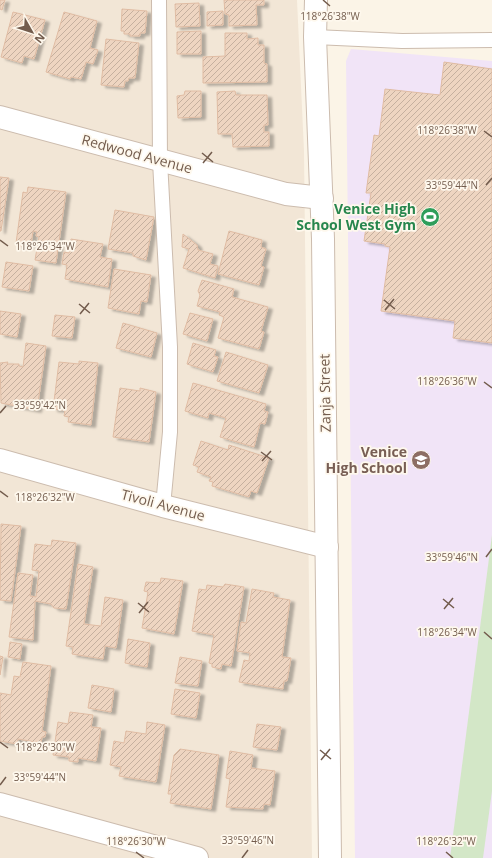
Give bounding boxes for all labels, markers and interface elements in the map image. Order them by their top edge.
text: 118°26'38"W [300,9,361,23]
north arrow [12,12,52,52]
text: N [32,30,49,47]
text: 118°26'38"W [417,123,478,137]
street label: Redwood Avenue [80,130,195,177]
text: 33°59'44"N [426,178,478,192]
place label: Venice High School West Gym [296,199,416,234]
sports icon: Venice High School West Gym [419,206,441,228]
text: 118°26'34"W [15,239,76,253]
street label: Zanja Street [314,354,335,432]
text: 118°26'36"W [417,374,478,388]
text: 33°59'42"N [14,398,66,412]
place label: Venice High School [326,442,407,477]
school or university icon: Venice High School [410,449,432,471]
street label: Tivoli Avenue [119,484,207,525]
text: 118°26'32"W [15,490,76,504]
text: 33°59'46"N [426,550,478,564]
text: 118°26'34"W [417,625,478,639]
text: 118°26'30"W [15,740,76,754]
text: 33°59'44"N [14,770,66,784]
text: 33°59'46"N [222,833,274,847]
text: 118°26'30"W [106,834,167,848]
text: 118°26'32"W [416,834,477,848]

